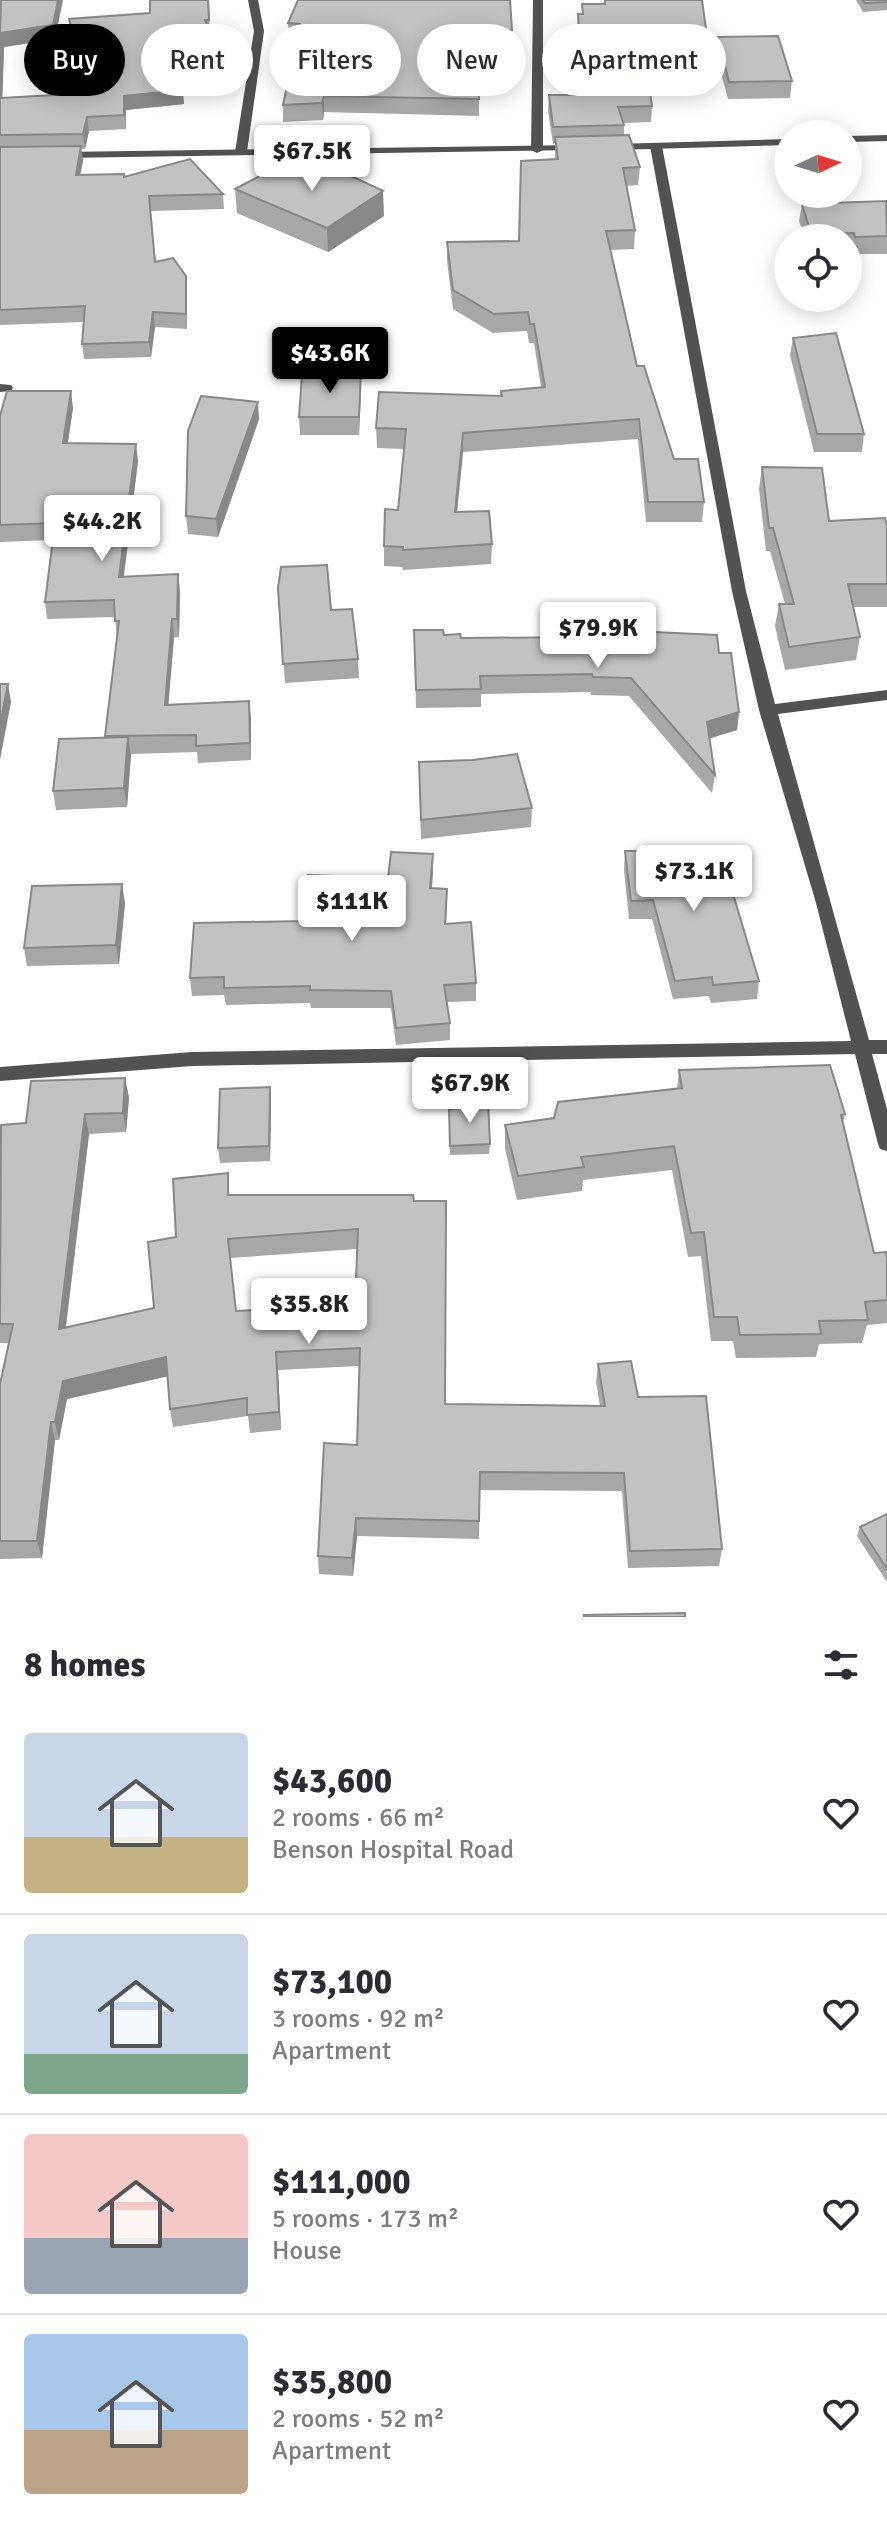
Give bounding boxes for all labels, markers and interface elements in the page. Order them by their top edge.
chip: Buy [24,24,125,96]
chip: Rent [141,24,253,96]
chip: Filters [269,24,401,96]
chip: New [417,24,526,96]
chip: Apartment [542,24,726,96]
north arrow [774,120,862,208]
map controls [774,120,862,312]
pin: $67.5K [247,125,377,193]
text: $67.5K [272,135,352,167]
button: locate [774,224,862,312]
pin: $43.6K [265,327,395,395]
text: $43.6K [290,337,370,369]
pin: $44.2K [37,495,167,563]
text: $44.2K [62,505,142,537]
pin: $79.9K [533,602,663,670]
text: $79.9K [558,612,638,644]
pin: $73.1K [629,845,759,913]
text: $73.1K [654,855,734,887]
pin: $111K [296,875,408,943]
text: $111K [316,885,388,917]
pin: $67.9K [405,1057,535,1125]
text: $67.9K [430,1067,510,1099]
pin: $35.8K [244,1278,374,1346]
text: $35.8K [269,1288,349,1320]
icon: filters [819,1643,863,1687]
text: 8 homes [24,1644,145,1686]
text: $43,600 [272,1760,392,1802]
icon: home [88,1765,184,1861]
icon: heart [819,1791,863,1835]
text: 2 rooms · 66 m² [272,1802,445,1834]
text: Benson Hospital Road [272,1834,514,1866]
text: $73,100 [272,1961,392,2003]
icon: home [88,1966,184,2062]
icon: heart [819,1992,863,2036]
text: 3 rooms · 92 m² [272,2003,445,2035]
text: Apartment [272,2035,391,2067]
text: $111,000 [272,2161,411,2203]
icon: home [88,2166,184,2262]
icon: heart [819,2192,863,2236]
text: 5 rooms · 173 m² [272,2203,459,2235]
text: House [272,2235,342,2267]
text: $35,800 [272,2361,392,2403]
icon: home [88,2366,184,2462]
icon: heart [819,2392,863,2436]
text: 2 rooms · 52 m² [272,2403,445,2435]
text: Apartment [272,2435,391,2467]

